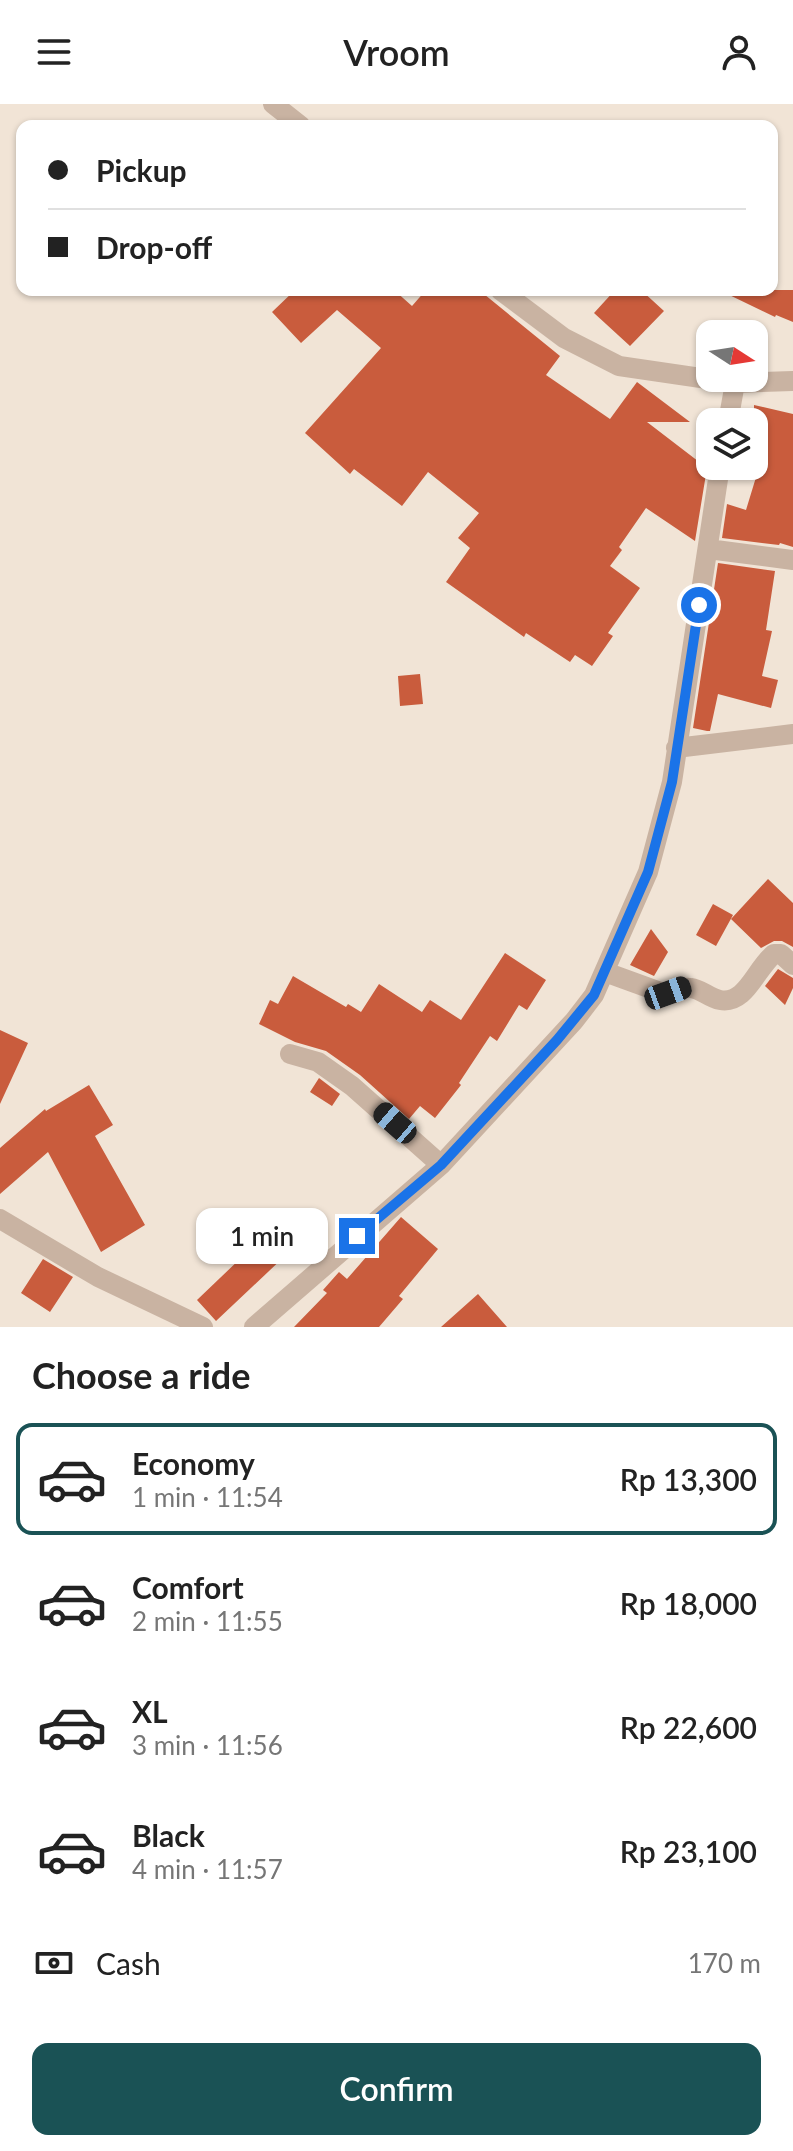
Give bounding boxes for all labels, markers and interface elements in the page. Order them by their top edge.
icon: menu [32,30,76,74]
text: Vroom [343,30,450,74]
icon: person [717,30,761,74]
text: Pickup [96,152,187,188]
text: Drop-off [96,229,212,265]
north arrow [696,320,768,392]
map controls [696,320,768,480]
button: layers [696,408,768,480]
route start [681,587,717,623]
car [641,974,695,1012]
car [369,1098,421,1148]
callout: 1 min [197,1208,329,1264]
route end [339,1218,375,1254]
text: 1 min [230,1220,294,1252]
text: Choose a ride [32,1353,251,1397]
icon: car [36,1443,108,1515]
text: Economy [132,1445,255,1481]
text: Rp 13,300 [620,1461,757,1497]
text: 1 min · 11:54 [132,1481,283,1513]
icon: car [36,1567,108,1639]
text: Comfort [132,1569,244,1605]
text: Rp 18,000 [620,1585,757,1621]
text: 2 min · 11:55 [132,1605,283,1637]
icon: car [36,1691,108,1763]
text: XL [132,1693,168,1729]
text: Rp 22,600 [620,1709,757,1745]
text: 3 min · 11:56 [132,1729,283,1761]
icon: car [36,1815,108,1887]
text: Black [132,1817,205,1853]
text: Rp 23,100 [620,1833,757,1869]
text: 4 min · 11:57 [132,1853,283,1885]
icon: cash [32,1941,76,1985]
text: Cash [96,1945,161,1981]
text: 170 m [688,1947,761,1979]
button: Confirm [32,2043,761,2135]

